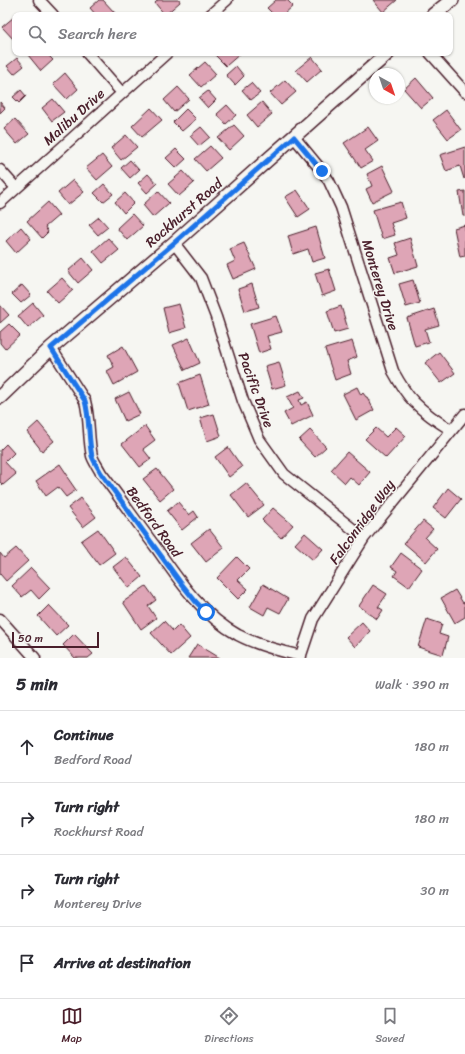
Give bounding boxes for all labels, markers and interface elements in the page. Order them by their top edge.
search box [12,12,453,56]
text: Search here [58,21,137,47]
icon: search [26,23,48,45]
north arrow [369,68,405,104]
street label: Malibu Drive [37,82,111,152]
route end [313,162,331,180]
street label: Rockhurst Road [140,171,230,254]
street label: Monterey Drive [354,236,406,334]
street label: Pacific Drive [231,349,281,431]
street label: Falconridge Way [322,473,402,570]
street label: Bedford Road [119,481,190,564]
route start [197,603,215,621]
text: 50 m [18,629,43,648]
scale bar [12,630,99,649]
text: 5 min [16,669,58,699]
text: Walk · 390 m [375,673,449,696]
text: Continue [54,722,114,748]
text: 180 m [414,735,449,758]
icon: ahead [16,736,38,758]
text: Bedford Road [54,748,131,771]
text: Turn right [54,794,119,820]
text: 180 m [414,807,449,830]
icon: right [16,808,38,830]
text: Rockhurst Road [54,820,143,843]
text: Turn right [54,866,119,892]
text: 30 m [420,879,449,902]
icon: right [16,880,38,902]
text: Monterey Drive [54,892,142,915]
text: Arrive at destination [54,950,191,976]
icon: arrive [16,952,38,974]
tab: Map [61,1005,83,1048]
tab: Directions [204,1005,254,1048]
tab: Saved [375,1005,404,1048]

